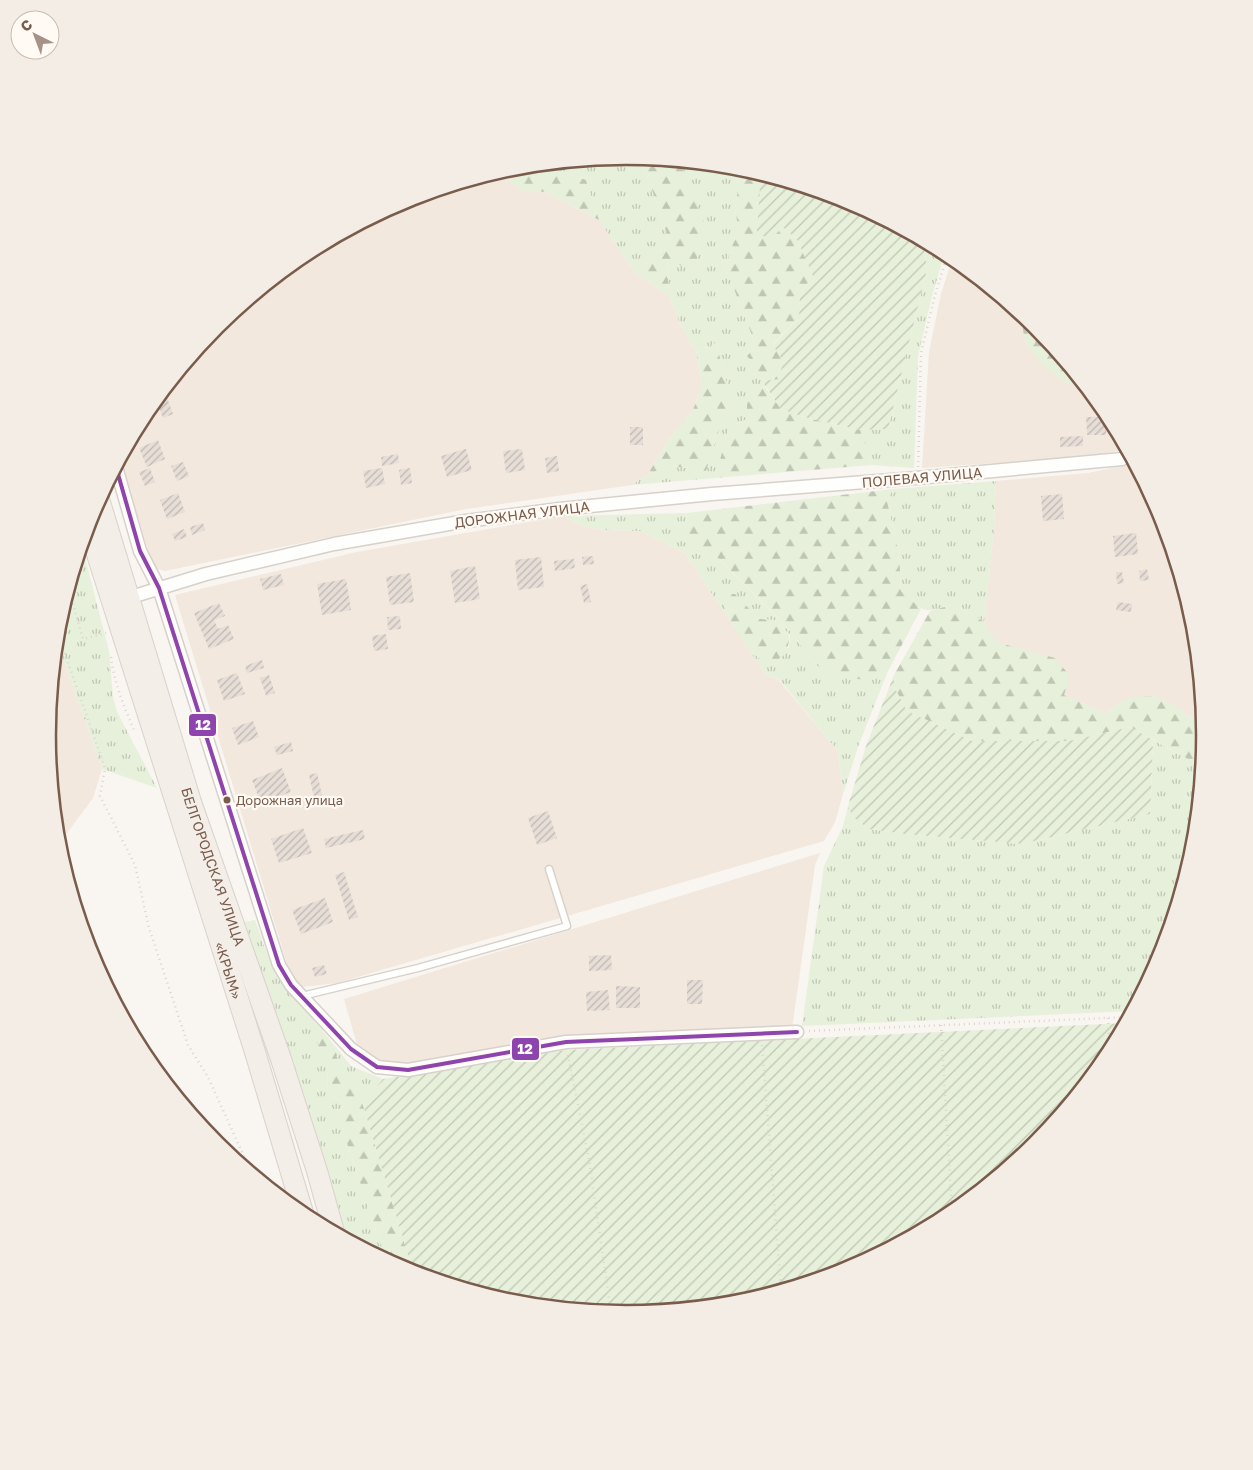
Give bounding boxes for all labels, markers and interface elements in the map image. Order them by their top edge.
north arrow [10,10,60,60]
text: С [17,15,35,35]
street label: ПОЛЕВАЯ УЛИЦА [861,463,983,491]
street label: ДОРОЖНАЯ УЛИЦА [453,497,591,531]
line badge: 12 [188,713,217,737]
text: 12 [195,716,211,733]
street label: БЕЛГОРОДСКАЯ УЛИЦА [178,785,249,949]
place label: Дорожная улица [236,792,343,808]
marker: Дорожная улица [222,795,232,805]
street label: «КРЫМ» [212,940,246,1001]
line badge: 12 [511,1037,540,1061]
text: 12 [517,1040,533,1057]

